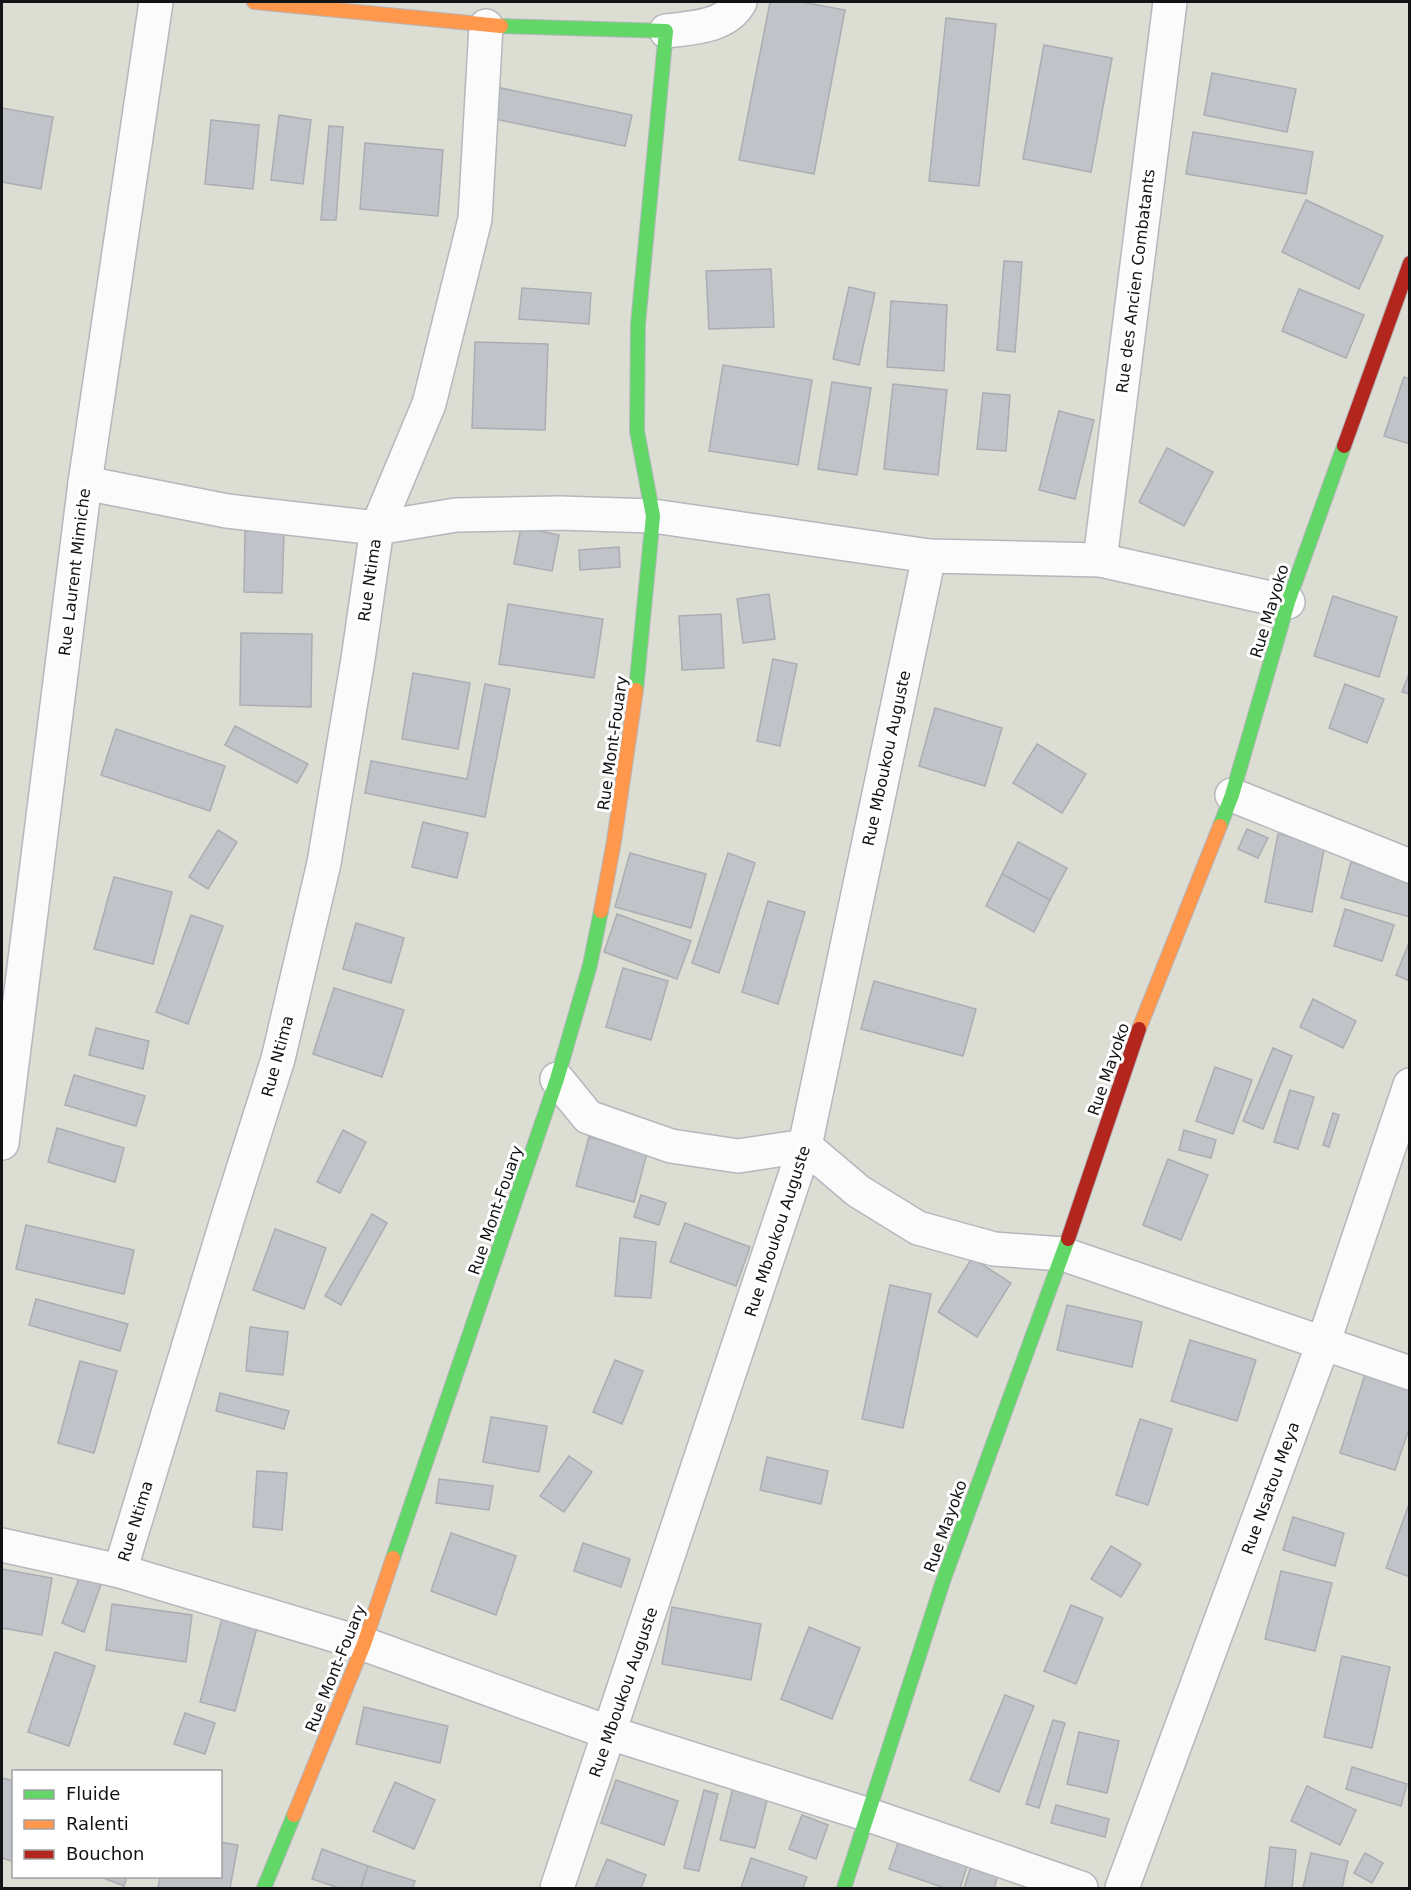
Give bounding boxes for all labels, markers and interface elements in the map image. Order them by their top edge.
street label: Rue des Ancien Combatants [1112,168,1159,394]
street label: Rue Laurent Mimiche [55,487,94,657]
street label: Rue Ntima [354,537,385,623]
street label: Rue Mayoko [1246,562,1293,660]
street label: Rue Mboukou Auguste [859,669,914,848]
street label: Rue Mont-Fouary [594,675,631,812]
street label: Rue Ntima [257,1013,297,1099]
street label: Rue Mayoko [1084,1020,1133,1118]
street label: Rue Mont-Fouary [464,1143,527,1277]
street label: Rue Mboukou Auguste [741,1143,814,1319]
street label: Rue Nsatou Meya [1238,1419,1303,1557]
street label: Rue Mayoko [920,1477,971,1575]
street label: Rue Ntima [114,1478,157,1564]
street label: Rue Mont-Fouary [301,1602,370,1735]
street label: Rue Mboukou Auguste [585,1604,662,1780]
legend [12,1770,222,1878]
text: Fluide [66,1783,120,1804]
text: Ralenti [66,1813,129,1834]
text: Bouchon [66,1843,145,1864]

